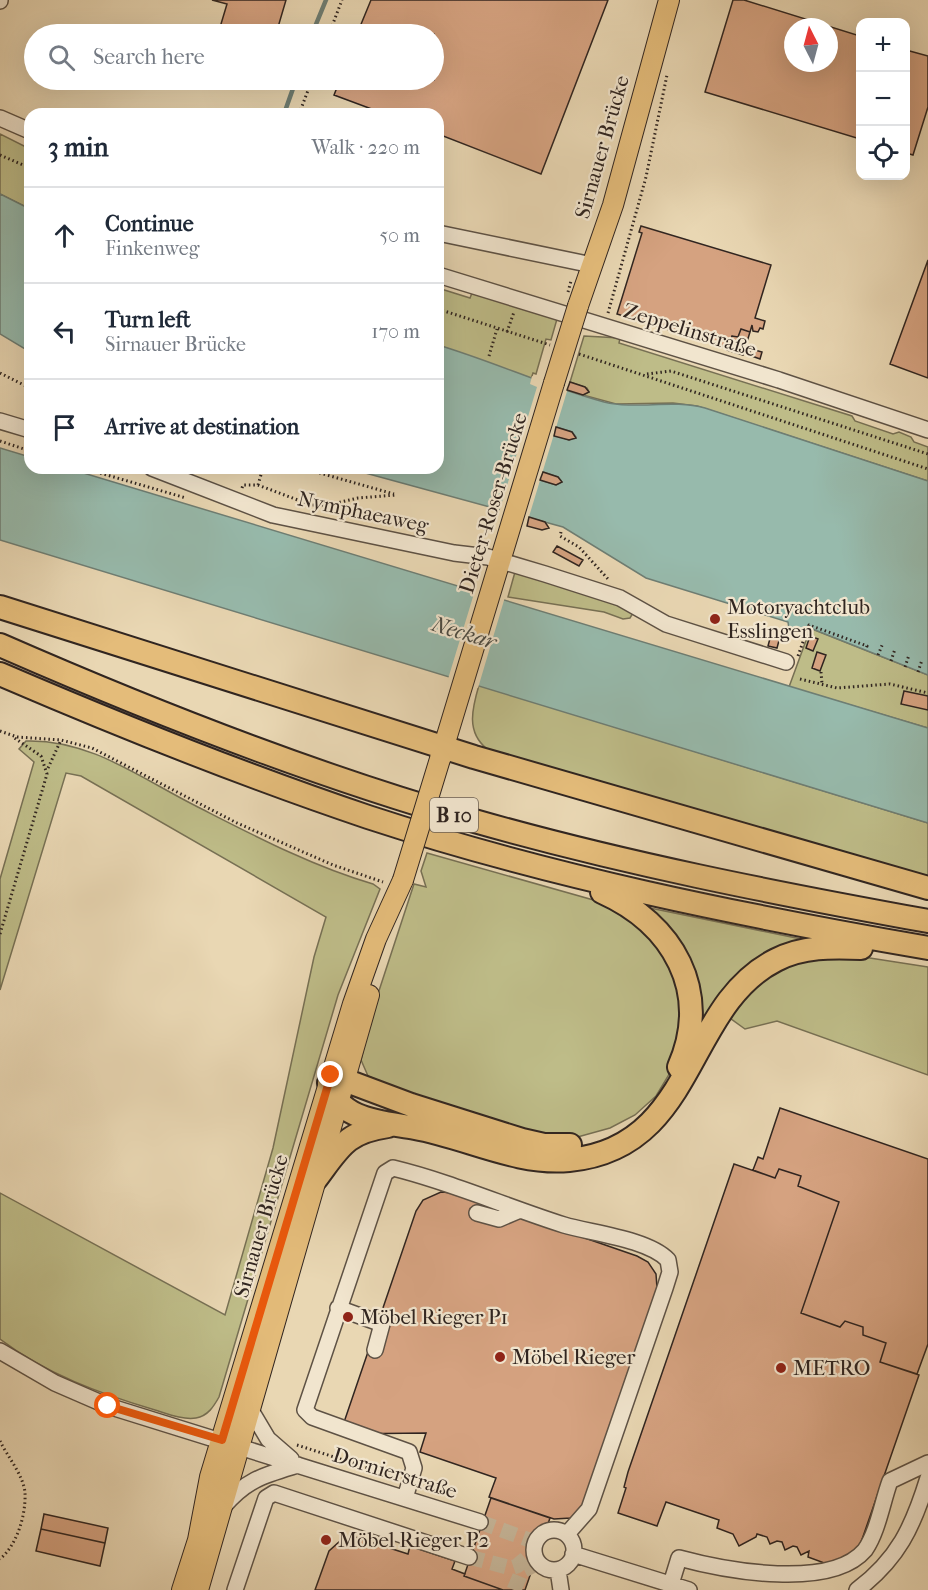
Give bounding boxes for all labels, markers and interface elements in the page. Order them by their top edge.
north arrow [784,18,838,72]
map controls [856,18,910,180]
button: + [856,18,910,72]
search box [24,24,444,90]
icon: search [45,41,78,74]
text: Search here [93,44,205,70]
button: − [856,72,910,126]
street label: Sirnauer Brücke [570,73,634,221]
button: locate [856,126,910,180]
text: 3 min [48,132,109,163]
text: Walk · 220 m [312,136,420,159]
text: Continue [105,211,194,237]
icon: ahead [48,219,81,252]
text: 50 m [379,224,420,247]
text: Finkenweg [105,237,199,260]
street label: Zeppelinstraße [621,298,759,362]
text: Turn left [105,307,191,333]
icon: left [48,315,81,348]
text: 170 m [371,320,420,343]
text: Sirnauer Brücke [105,333,246,356]
street label: Dieter-Roser-Brücke [454,410,532,596]
icon: arrive [48,411,81,444]
text: Arrive at destination [105,414,299,440]
street label: Nymphaeaweg [295,486,431,538]
place label: Motoryachtclub Esslingen [727,595,870,643]
water label: Neckar [428,611,501,656]
marker: Motoryachtclub Esslingen [708,612,722,626]
road number: B 10 [430,798,478,832]
route end [317,1061,343,1087]
street label: Sirnauer Brücke [229,1152,293,1300]
place label: Möbel Rieger P1 [360,1305,508,1329]
marker: Möbel Rieger P1 [341,1310,355,1324]
place label: Möbel Rieger [512,1345,635,1369]
marker: Möbel Rieger [493,1350,507,1364]
place label: METRO [793,1356,870,1380]
marker: METRO [774,1361,788,1375]
route start [94,1392,120,1418]
street label: Dornierstraße [330,1443,460,1503]
place label: Möbel Rieger P2 [338,1528,489,1552]
marker: Möbel Rieger P2 [319,1533,333,1547]

